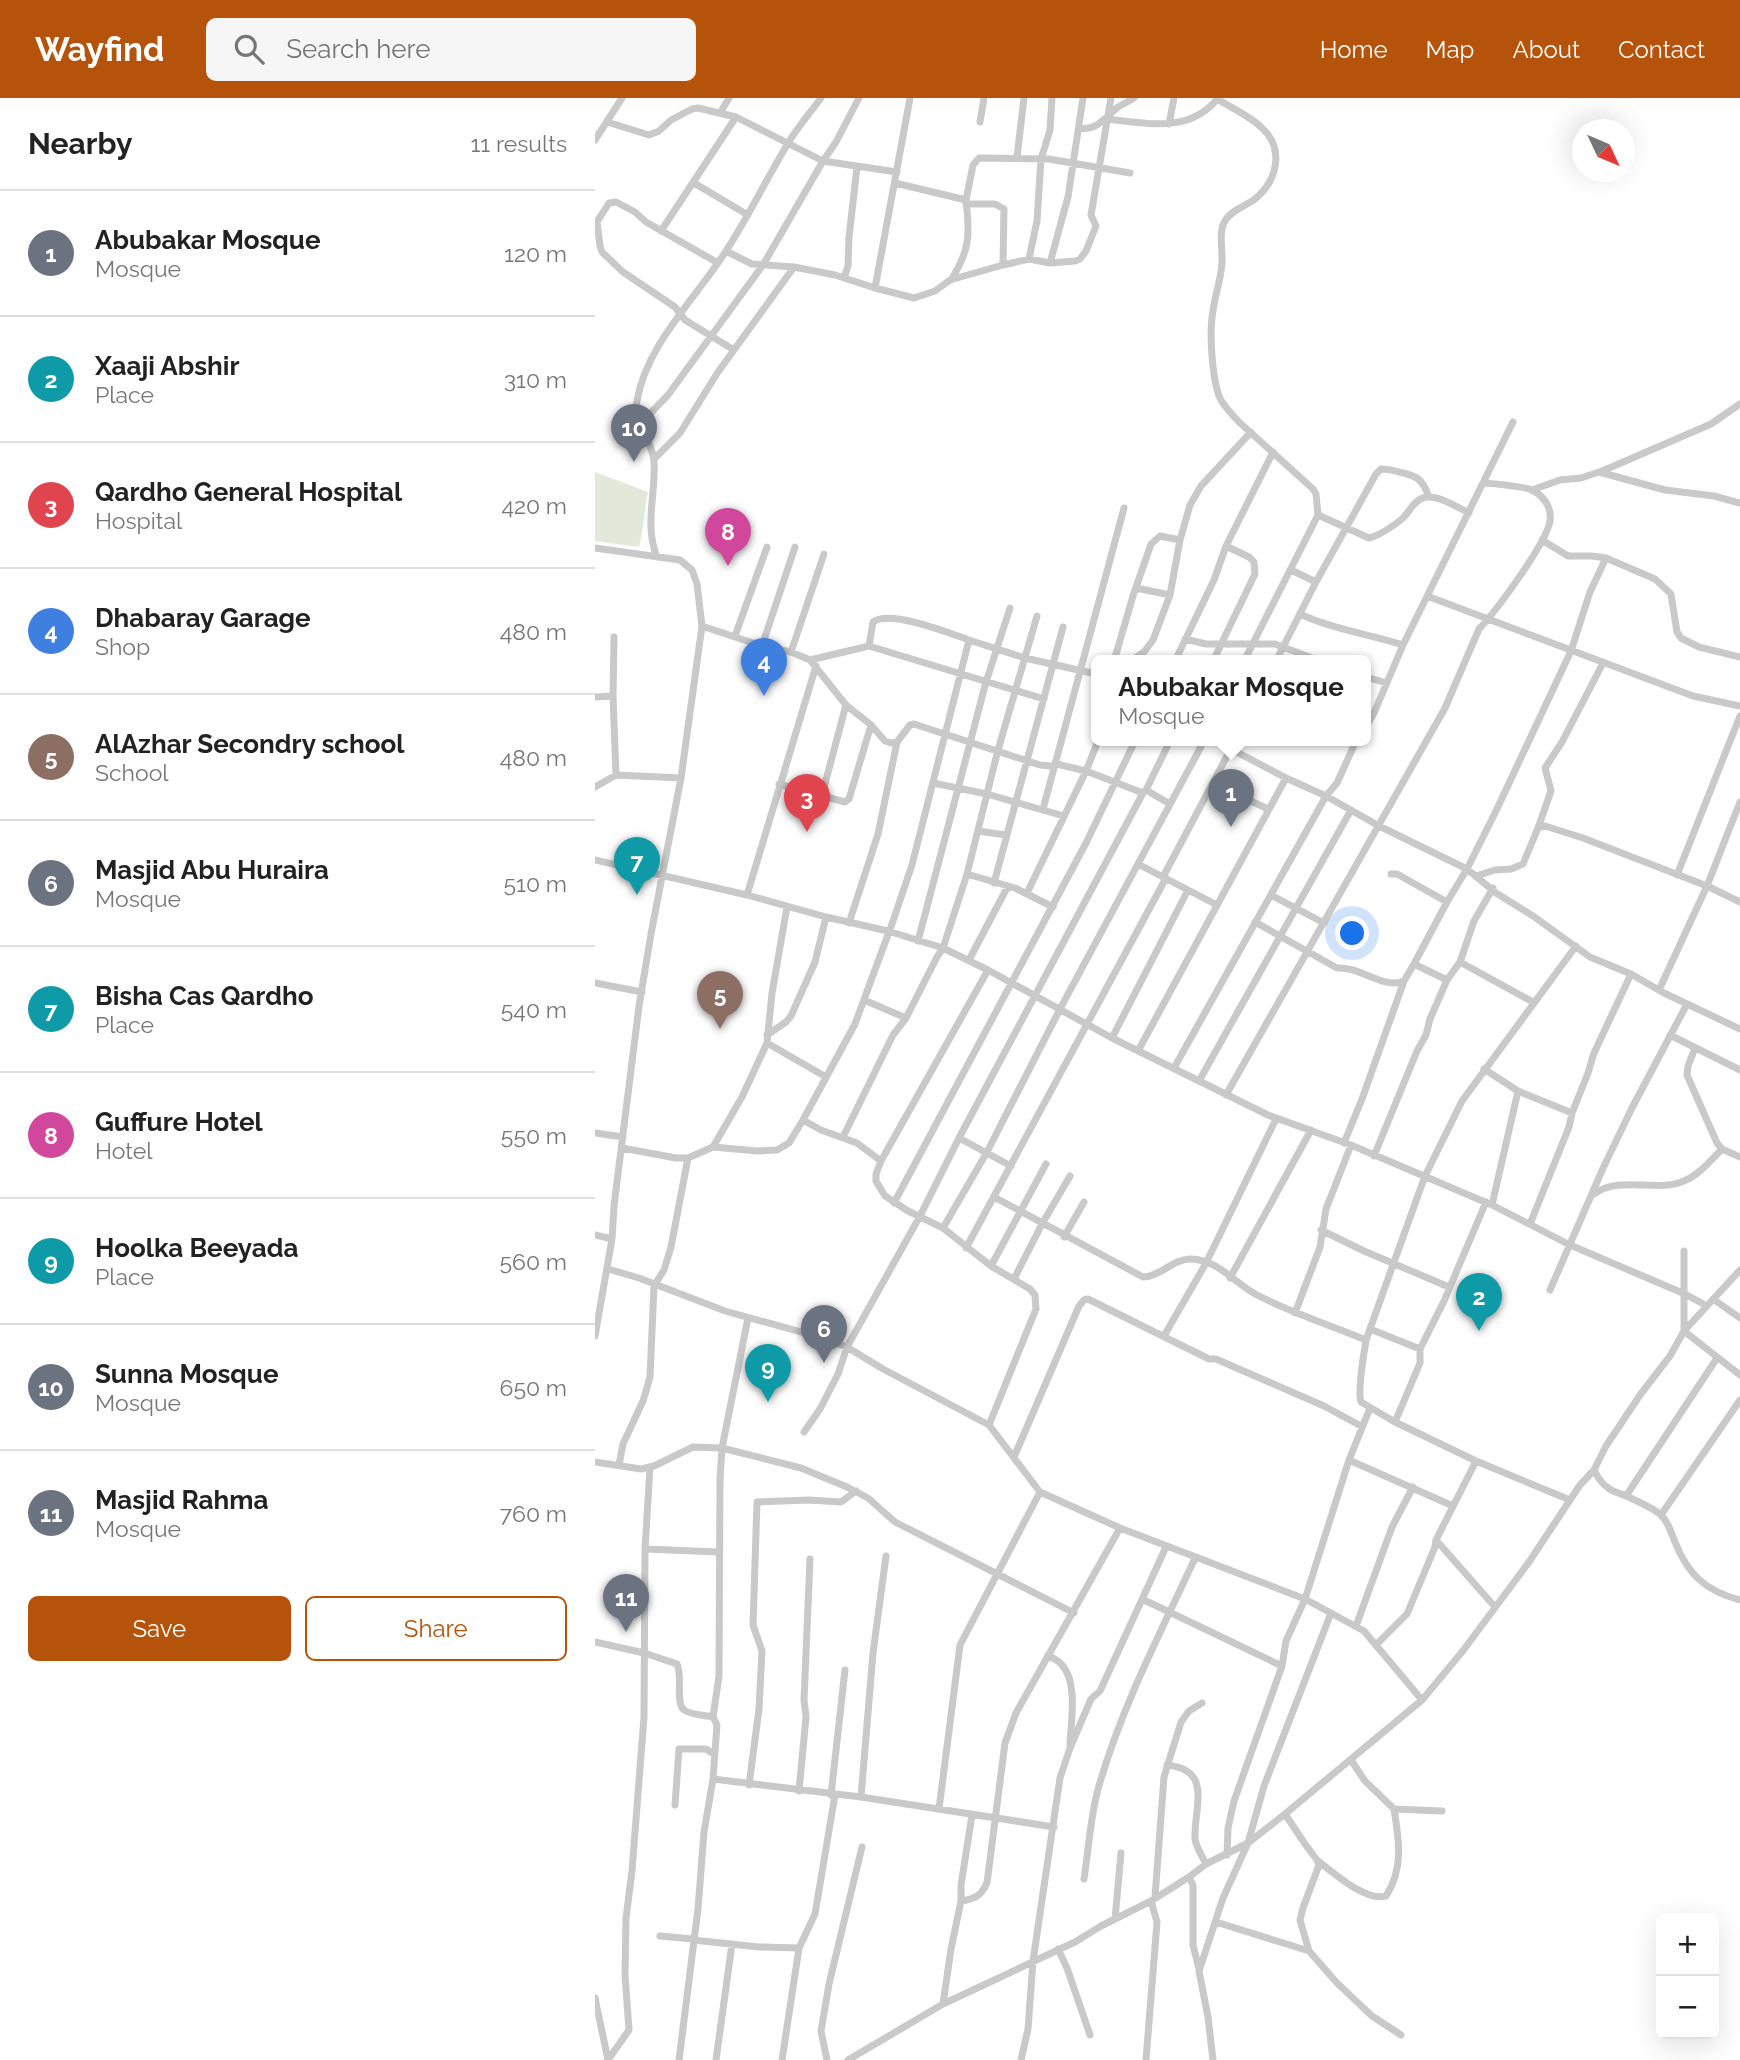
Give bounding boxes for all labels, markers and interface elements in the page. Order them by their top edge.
search box [206,18,696,81]
text: Wayfind [35,30,164,69]
icon: search [230,30,268,68]
text: Search here [286,34,431,64]
text: Home [1320,35,1388,64]
text: Map [1426,35,1474,64]
text: About [1512,35,1580,64]
text: Contact [1618,35,1705,64]
north arrow [1572,119,1635,182]
text: Nearby [28,126,132,161]
text: 11 results [470,130,567,157]
text: Abubakar Mosque [95,225,320,255]
text: 1 [45,240,57,267]
text: 120 m [504,240,567,267]
text: Mosque [95,255,181,282]
text: Xaaji Abshir [95,351,239,381]
text: 2 [45,366,57,393]
text: 310 m [504,366,567,393]
text: Place [95,381,154,408]
pin: 10 [611,404,657,462]
text: Qardho General Hospital [95,477,402,507]
text: 3 [45,492,57,519]
text: 420 m [501,492,567,519]
text: Hospital [95,507,182,534]
pin: 8 [705,508,751,566]
text: Dhabaray Garage [95,603,311,633]
text: 4 [44,618,58,645]
text: 480 m [500,618,567,645]
text: Shop [95,633,150,660]
pin: 4 [741,638,787,696]
popup [1091,655,1371,746]
text: Abubakar Mosque [1118,672,1344,702]
text: Mosque [1118,702,1204,729]
text: AlAzhar Secondry school [95,729,405,759]
text: 5 [45,744,57,771]
text: 480 m [500,744,567,771]
text: School [95,759,169,786]
pin: 1 [1208,769,1254,827]
pin: 3 [784,774,830,832]
pin: 7 [614,837,660,895]
text: Masjid Abu Huraira [95,855,329,885]
text: 6 [44,870,58,897]
text: 510 m [504,870,567,897]
text: Mosque [95,885,181,912]
your location [1335,916,1369,950]
pin: 5 [697,971,743,1029]
text: Bisha Cas Qardho [95,981,313,1011]
text: 7 [45,996,57,1023]
text: 540 m [501,996,567,1023]
text: Place [95,1011,154,1038]
text: Guffure Hotel [95,1107,263,1137]
text: 8 [44,1122,58,1149]
text: 550 m [501,1122,567,1149]
text: Hotel [95,1137,153,1164]
text: Hoolka Beeyada [95,1233,298,1263]
text: 9 [44,1248,58,1275]
text: 560 m [500,1248,567,1275]
text: Place [95,1263,154,1290]
pin: 2 [1456,1273,1502,1331]
pin: 6 [801,1305,847,1363]
pin: 9 [745,1344,791,1402]
text: Sunna Mosque [95,1359,279,1389]
text: 10 [38,1374,64,1401]
text: 650 m [500,1374,567,1401]
text: Mosque [95,1389,181,1416]
text: Masjid Rahma [95,1485,268,1515]
text: 11 [40,1500,62,1527]
text: 760 m [500,1500,567,1527]
text: Mosque [95,1515,181,1542]
pin: 11 [603,1574,649,1632]
button: Save [28,1596,291,1661]
button: Share [305,1596,567,1661]
map controls [1656,1913,1719,2039]
button: + [1656,1913,1719,1976]
button: − [1656,1976,1719,2039]

